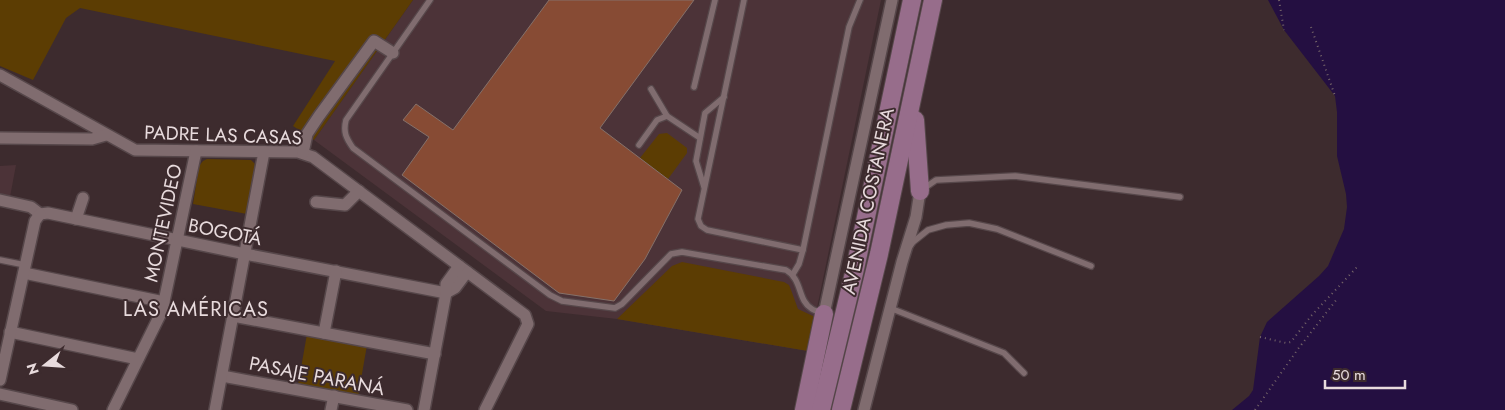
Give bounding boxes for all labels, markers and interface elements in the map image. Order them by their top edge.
street label: AVENIDA COSTANERA [835,105,901,297]
street label: PADRE LAS CASAS [144,119,302,151]
street label: MONTEVIDEO [137,162,189,284]
street label: BOGOTÁ [186,212,264,252]
district label: LAS AMÉRICAS [123,295,269,324]
north arrow [20,340,70,390]
street label: PASAJE PARANÁ [247,350,387,402]
scale bar [1325,358,1405,390]
text: N [21,361,44,377]
text: 50 m [1332,364,1366,386]

